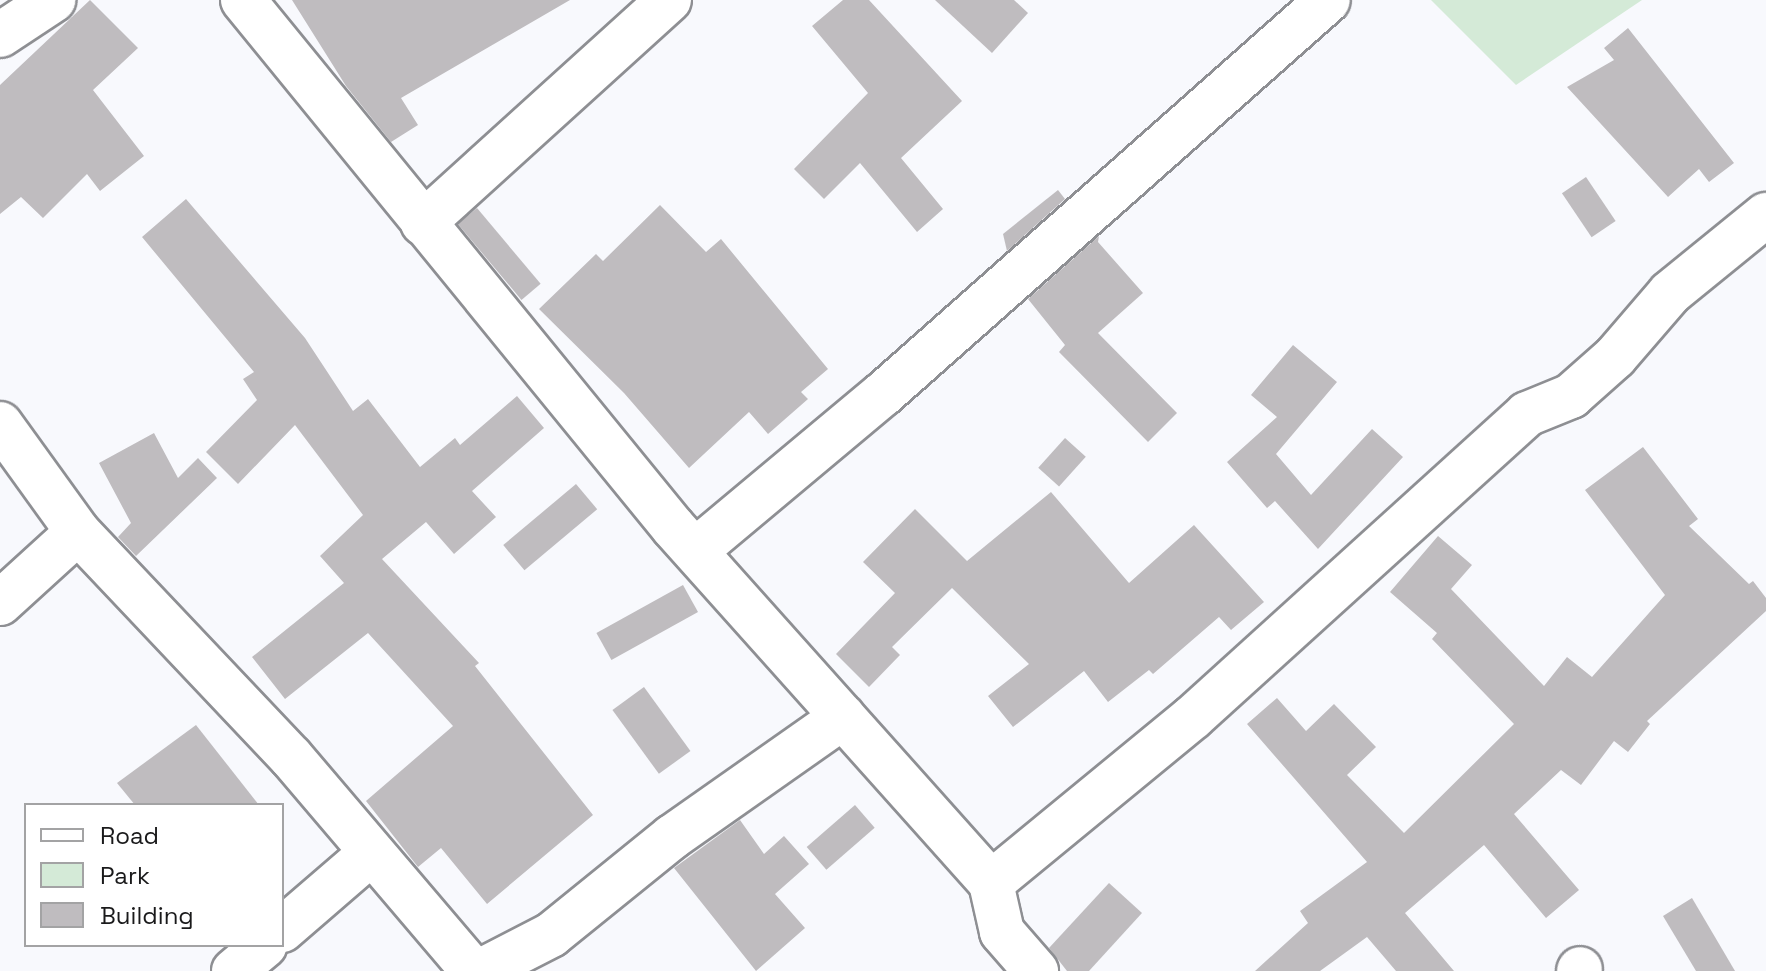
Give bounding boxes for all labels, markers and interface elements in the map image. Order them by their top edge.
legend [24,803,284,947]
text: Road [100,820,159,851]
text: Park [100,860,150,891]
text: Building [100,900,194,931]

